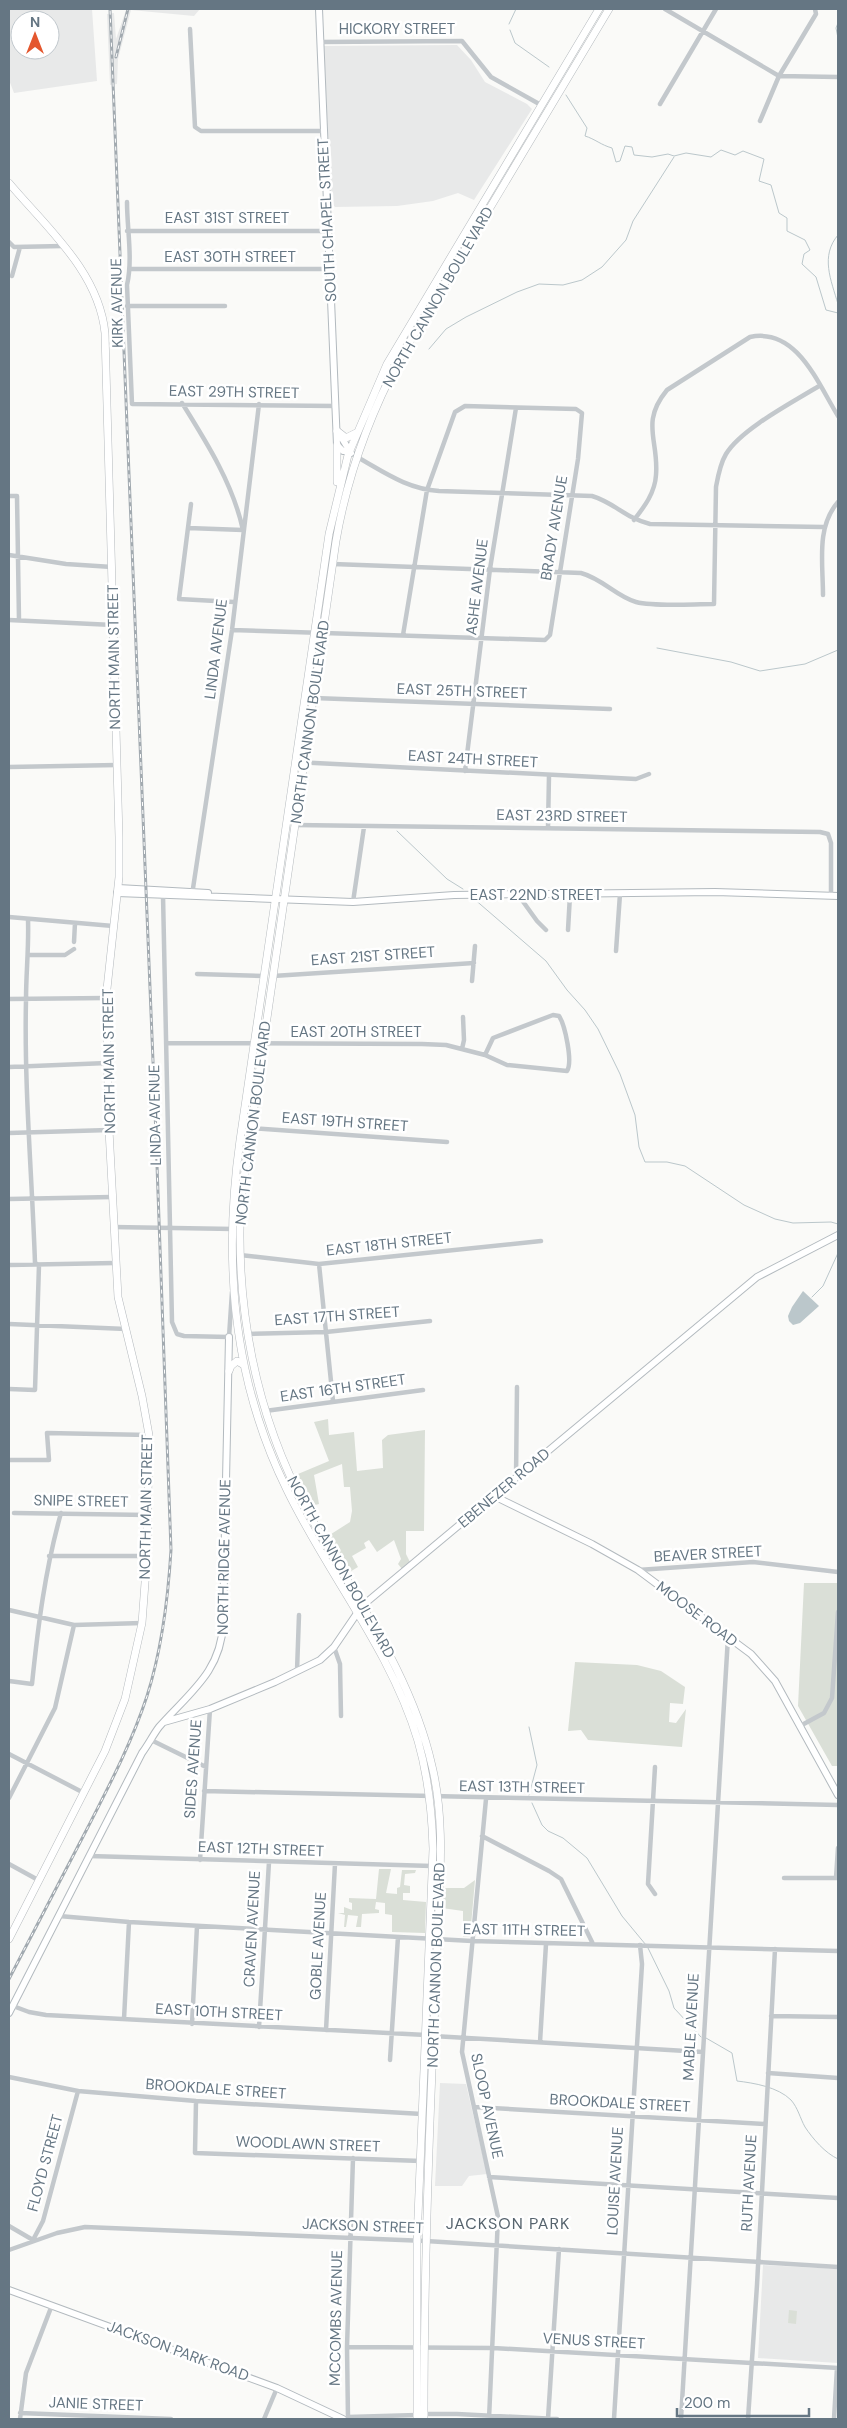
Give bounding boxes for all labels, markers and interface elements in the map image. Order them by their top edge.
north arrow [10,10,60,60]
text: N [30,13,40,31]
street label: HICKORY STREET [339,19,455,39]
street label: SOUTH CHAPEL STREET [313,138,341,302]
street label: NORTH CANNON BOULEVARD [378,203,498,391]
street label: EAST 31ST STREET [165,208,289,228]
street label: EAST 30TH STREET [164,247,296,267]
street label: KIRK AVENUE [106,258,128,348]
street label: EAST 29TH STREET [169,381,299,403]
street label: BRADY AVENUE [536,474,572,582]
street label: ASHE AVENUE [461,538,493,636]
street label: NORTH MAIN STREET [103,584,125,730]
street label: LINDA AVENUE [200,598,232,700]
street label: NORTH CANNON BOULEVARD [286,619,334,825]
street label: EAST 25TH STREET [396,679,528,703]
street label: EAST 24TH STREET [408,746,538,772]
street label: EAST 23RD STREET [496,805,628,827]
street label: EAST 22ND STREET [470,885,602,905]
street label: EAST 21ST STREET [310,942,436,970]
street label: NORTH MAIN STREET [98,988,120,1134]
street label: NORTH CANNON BOULEVARD [231,1020,275,1226]
street label: EAST 20TH STREET [290,1022,422,1042]
street label: LINDA AVENUE [144,1064,166,1166]
street label: EAST 19TH STREET [281,1108,409,1136]
street label: EAST 18TH STREET [325,1227,453,1261]
street label: EAST 17TH STREET [274,1302,400,1330]
street label: EAST 16TH STREET [279,1369,407,1407]
street label: NORTH MAIN STREET [135,1434,157,1580]
street label: EBENEZER ROAD [454,1444,554,1532]
street label: NORTH CANNON BOULEVARD [282,1472,400,1662]
street label: NORTH RIDGE AVENUE [213,1479,235,1635]
street label: SNIPE STREET [33,1490,129,1512]
street label: BEAVER STREET [653,1541,763,1567]
street label: MOOSE ROAD [652,1577,742,1651]
street label: SIDES AVENUE [180,1719,206,1819]
street label: EAST 13TH STREET [459,1776,585,1798]
street label: EAST 12TH STREET [198,1837,324,1861]
street label: NORTH CANNON BOULEVARD [422,1862,450,2068]
street label: CRAVEN AVENUE [239,1870,265,1988]
street label: GOBLE AVENUE [305,1892,331,2000]
street label: EAST 11TH STREET [463,1919,585,1941]
street label: MABLE AVENUE [678,1973,704,2081]
street label: EAST 10TH STREET [155,1999,283,2025]
street label: SLOOP AVENUE [466,2051,508,2161]
street label: BROOKDALE STREET [145,2074,287,2104]
street label: BROOKDALE STREET [549,2089,691,2117]
street label: FLOYD STREET [22,2112,68,2214]
street label: LOUISE AVENUE [602,2126,628,2236]
street label: WOODLAWN STREET [235,2131,381,2157]
street label: RUTH AVENUE [736,2134,762,2232]
district label: JACKSON PARK [446,2213,570,2234]
street label: JACKSON STREET [302,2214,424,2238]
street label: MCCOMBS AVENUE [325,2250,347,2386]
street label: JACKSON PARK ROAD [104,2316,252,2386]
street label: VENUS STREET [542,2328,646,2354]
scale bar [677,2386,810,2418]
street label: JANIE STREET [48,2392,144,2416]
text: 200 m [684,2393,730,2413]

